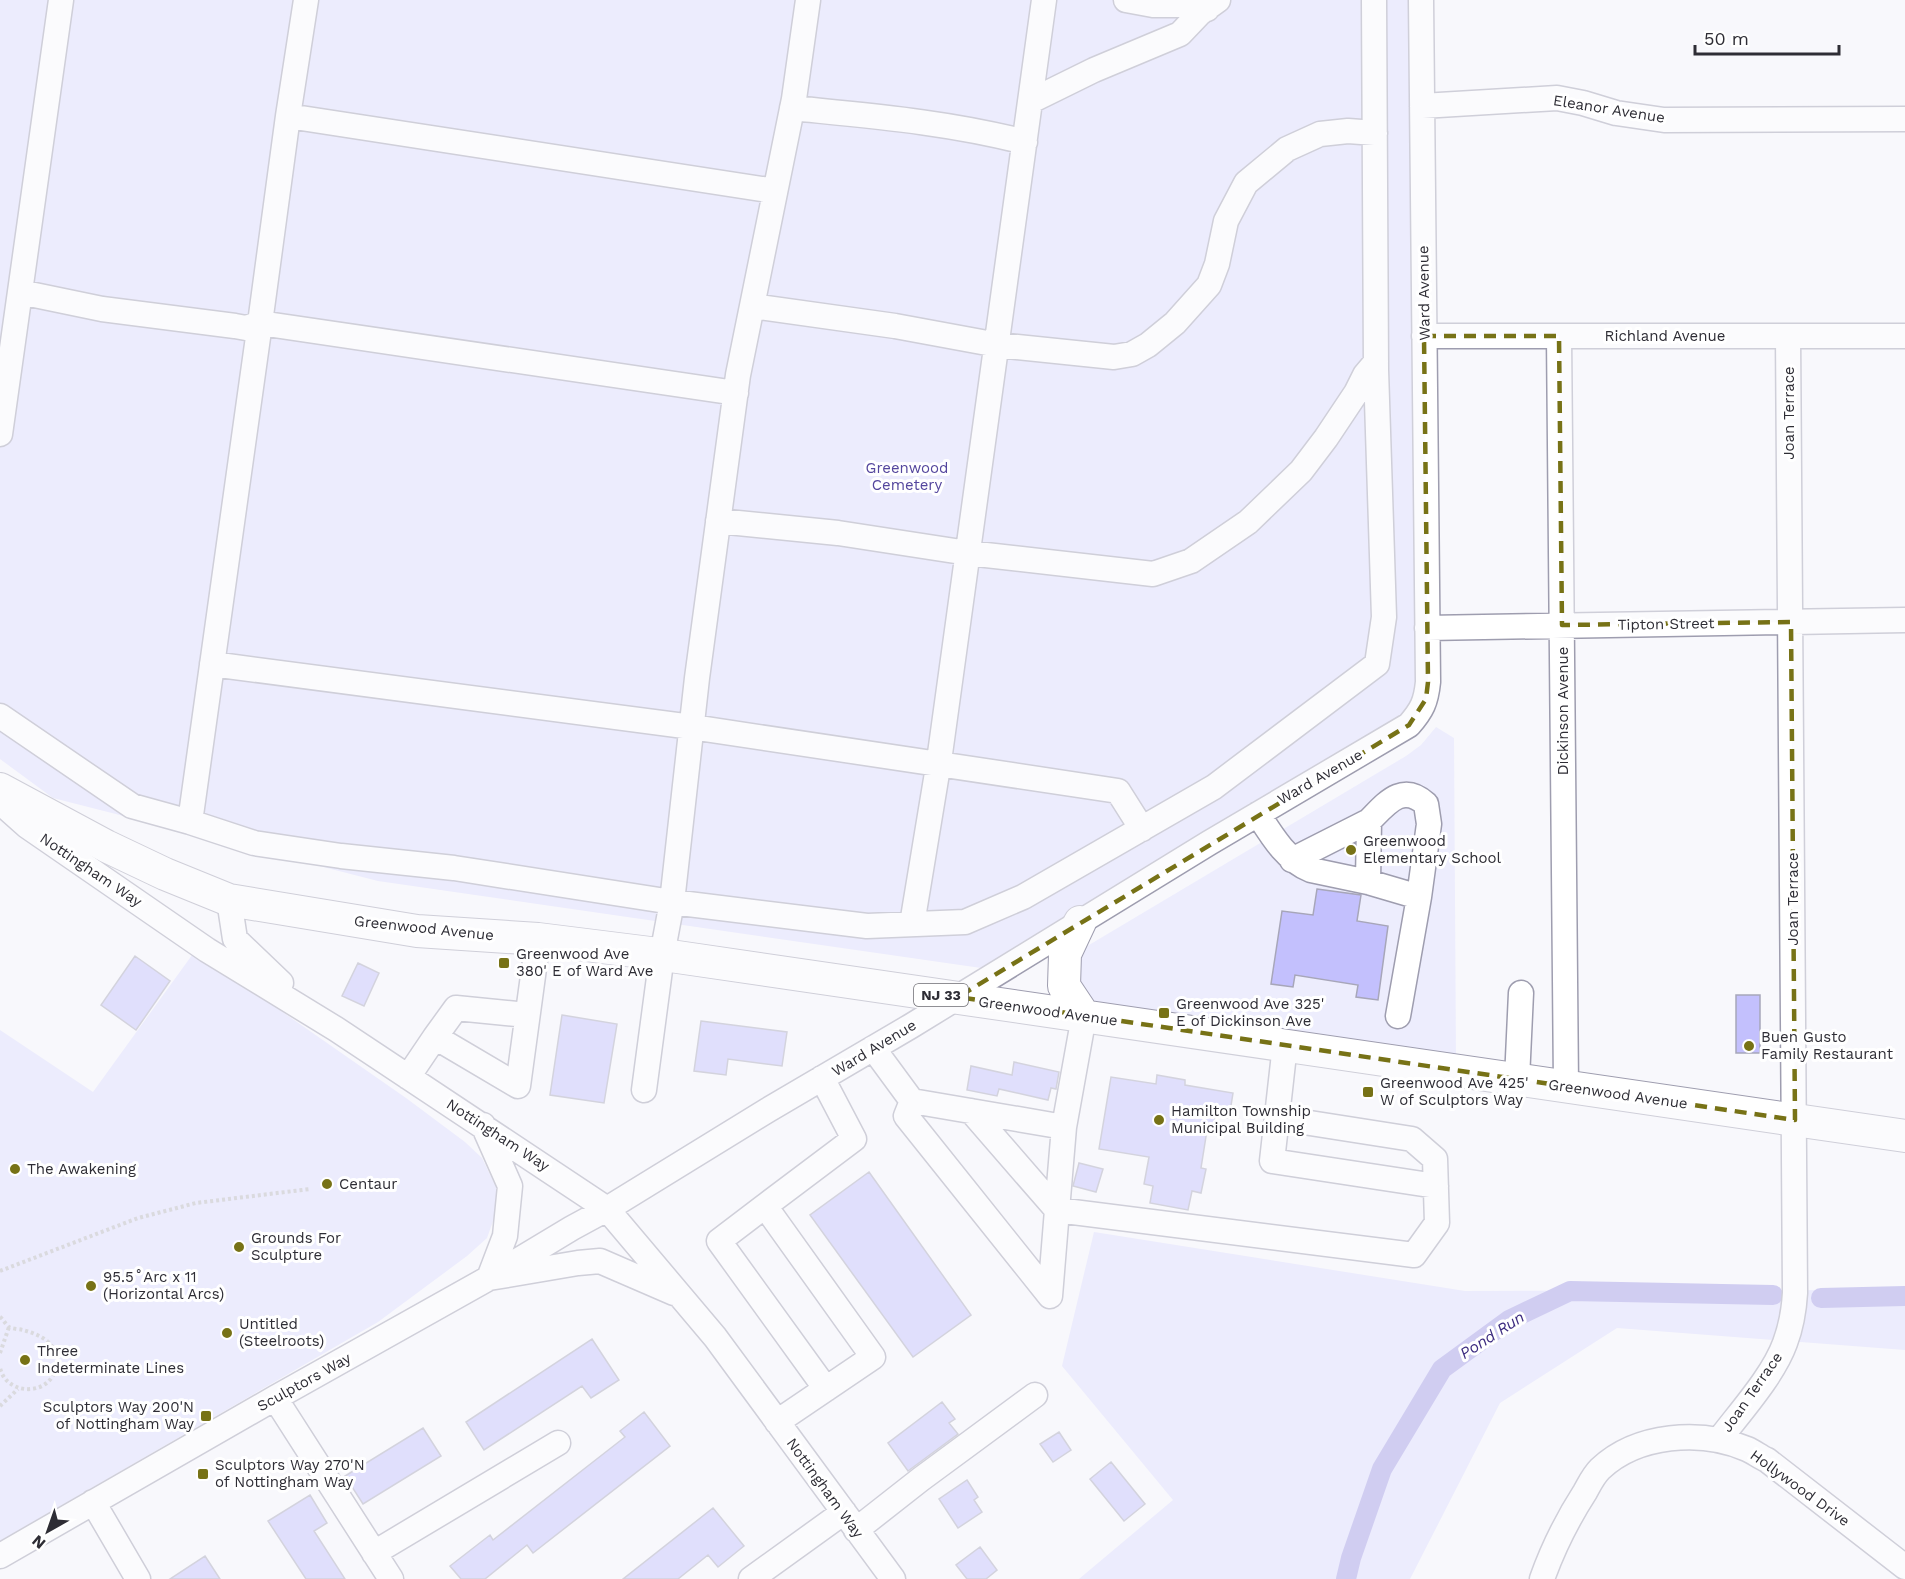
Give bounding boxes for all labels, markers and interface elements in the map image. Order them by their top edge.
scale bar [1695,18,1839,56]
text: 50 m [1704,28,1749,49]
street label: Eleanor Avenue [1552,91,1666,127]
street label: Ward Avenue [1414,245,1434,341]
street label: Richland Avenue [1605,327,1725,345]
street label: Joan Terrace [1780,366,1798,460]
park label: Greenwood Cemetery [866,459,948,494]
street label: Tipton Street [1617,614,1715,634]
street label: Dickinson Avenue [1554,647,1572,775]
street label: Ward Avenue [1274,745,1366,809]
street label: Nottingham Way [37,829,146,911]
place label: Greenwood Elementary School [1363,832,1502,867]
marker: Greenwood Elementary School [1344,843,1358,857]
street label: Joan Terrace [1784,852,1802,946]
street label: Greenwood Avenue [353,912,495,944]
place label: Greenwood Ave 380' E of Ward Ave [516,945,654,980]
marker: Greenwood Ave 380' E of Ward Ave [497,956,511,970]
road number: NJ 33 [914,984,968,1006]
street label: Greenwood Avenue [977,992,1119,1030]
place label: Greenwood Ave 325' E of Dickinson Ave [1176,995,1324,1030]
marker: Greenwood Ave 325' E of Dickinson Ave [1157,1006,1171,1020]
street label: Ward Avenue [829,1016,919,1080]
place label: Buen Gusto Family Restaurant [1761,1028,1894,1063]
marker: Buen Gusto Family Restaurant [1742,1039,1756,1053]
place label: Greenwood Ave 425' W of Sculptors Way [1380,1074,1529,1109]
street label: Greenwood Avenue [1547,1075,1689,1113]
marker: Greenwood Ave 425' W of Sculptors Way [1361,1085,1375,1099]
street label: Nottingham Way [443,1095,553,1175]
place label: Hamilton Township Municipal Building [1171,1102,1311,1137]
marker: Hamilton Township Municipal Building [1152,1113,1166,1127]
place label: The Awakening [27,1160,136,1178]
marker: The Awakening [8,1162,22,1176]
place label: Centaur [339,1175,397,1193]
marker: Centaur [320,1177,334,1191]
place label: Grounds For Sculpture [251,1229,341,1264]
marker: Grounds For Sculpture [232,1240,246,1254]
place label: 95.5 ̊ Arc x 11 (Horizontal Arcs) [103,1268,224,1303]
marker: 95.5 ̊ Arc x 11 (Horizontal Arcs) [84,1279,98,1293]
water label: Pond Run [1456,1307,1528,1363]
place label: Untitled (Steelroots) [239,1315,324,1350]
marker: Untitled (Steelroots) [220,1326,234,1340]
place label: Three Indeterminate Lines [37,1342,184,1377]
street label: Sculptors Way [254,1349,354,1415]
street label: Joan Terrace [1718,1349,1786,1435]
marker: Three Indeterminate Lines [18,1353,32,1367]
place label: Sculptors Way 200'N of Nottingham Way [43,1398,194,1433]
marker: Sculptors Way 200'N of Nottingham Way [199,1409,213,1423]
street label: Nottingham Way [783,1435,867,1542]
street label: Hollywood Drive [1747,1446,1853,1530]
place label: Sculptors Way 270'N of Nottingham Way [215,1456,365,1491]
marker: Sculptors Way 270'N of Nottingham Way [196,1467,210,1481]
north arrow [18,1501,78,1561]
text: N [28,1531,49,1553]

